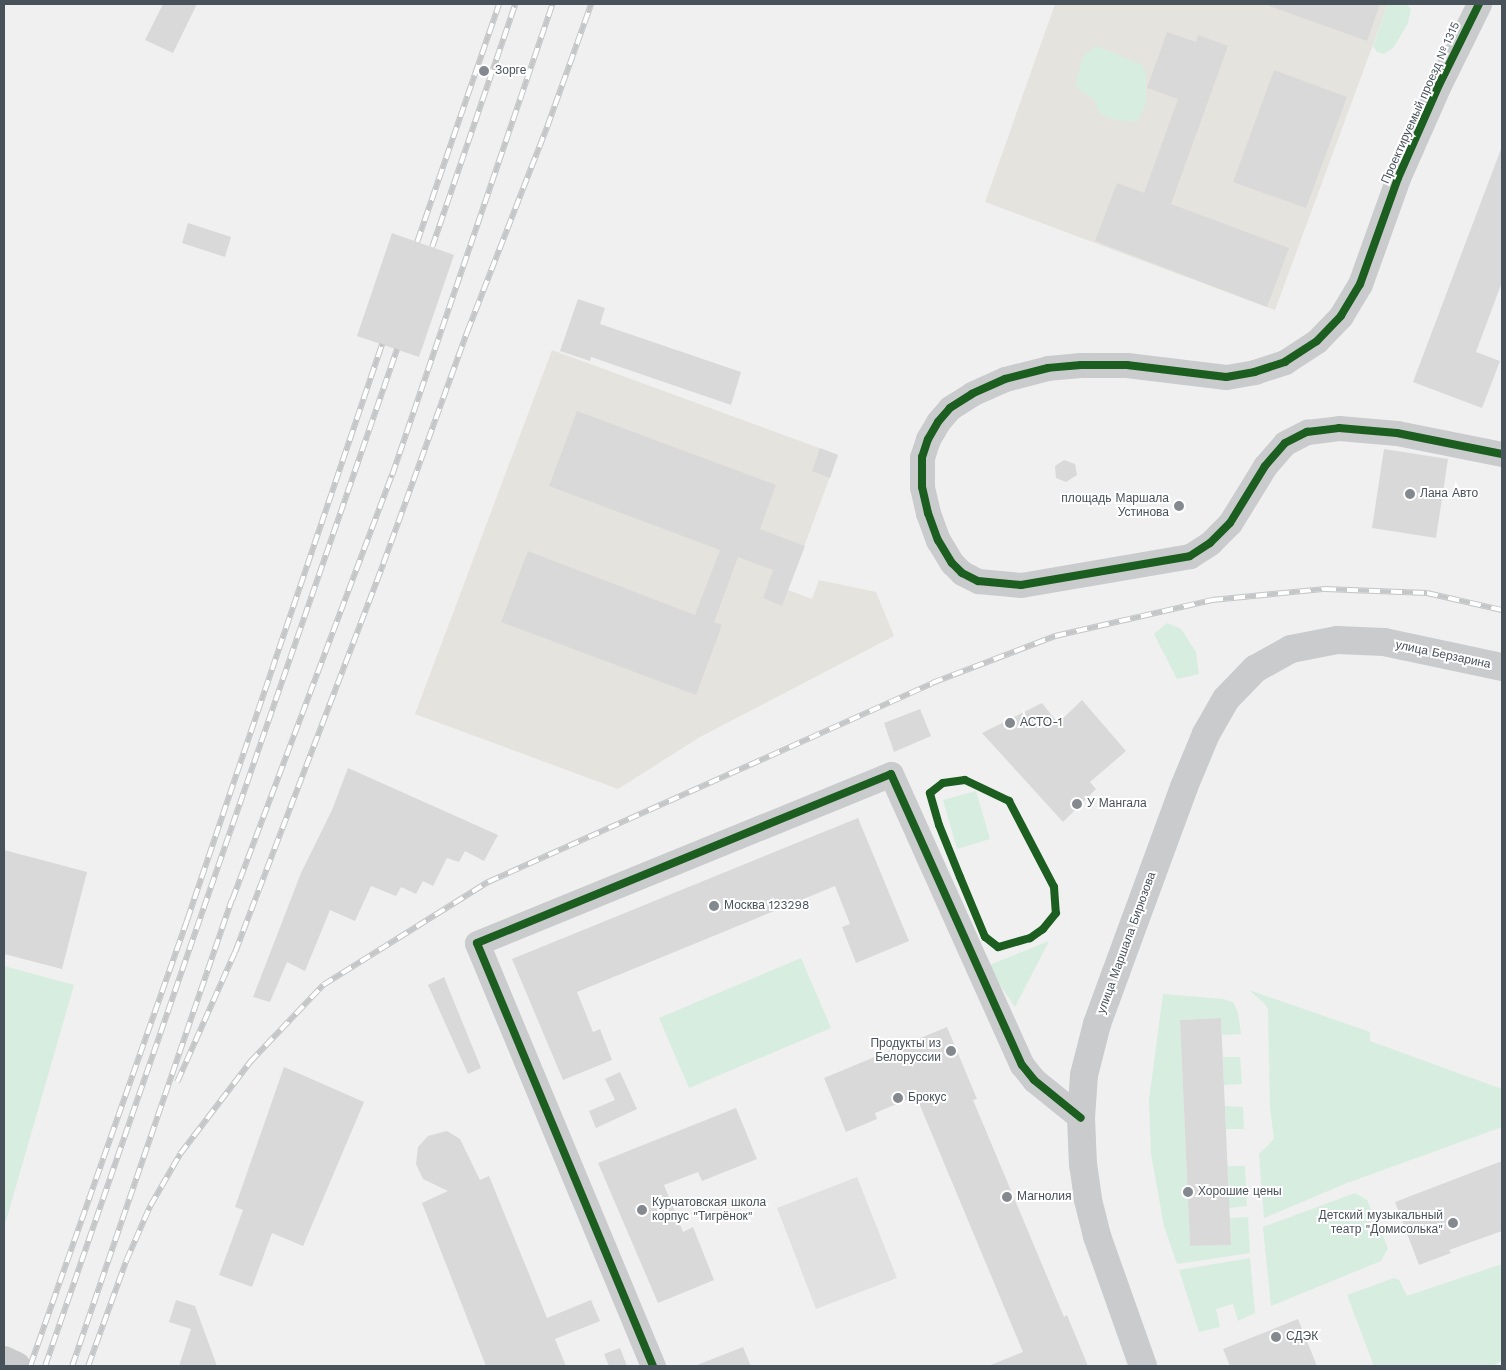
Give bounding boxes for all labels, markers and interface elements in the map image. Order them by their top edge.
street label: Проектируемый проезд № 1315 [1379,20,1463,186]
marker: Зорге [477,64,491,78]
place label: Зорге [495,64,526,78]
place label: Лана Авто [1420,487,1478,501]
marker: Лана Авто [1404,488,1416,500]
place label: площадь Маршала Устинова [1061,492,1169,520]
marker: площадь Маршала Устинова [1173,500,1185,512]
street label: улица Берзарина [1394,638,1492,672]
place label: АСТО-1 [1020,716,1062,730]
marker: АСТО-1 [1004,717,1016,729]
place label: У Мангала [1087,797,1147,811]
marker: У Мангала [1071,798,1083,810]
street label: улица Маршала Бирюзова [1095,870,1159,1016]
place label: Москва 123298 [724,899,810,913]
marker: Москва 123298 [708,900,720,912]
place label: Продукты из Белоруссии [870,1037,941,1065]
marker: Продукты из Белоруссии [945,1045,957,1057]
place label: Брокус [908,1091,946,1105]
marker: Брокус [892,1092,904,1104]
place label: Хорошие цены [1198,1185,1282,1199]
marker: Хорошие цены [1182,1186,1194,1198]
place label: Магнолия [1017,1190,1071,1204]
marker: Магнолия [1001,1191,1013,1203]
place label: Курчатовская школа корпус "Тигрёнок" [652,1196,766,1224]
marker: Курчатовская школа корпус "Тигрёнок" [636,1204,648,1216]
place label: Детский музыкальный театр "Домисолька" [1319,1209,1443,1237]
marker: Детский музыкальный театр "Домисолька" [1447,1217,1459,1229]
place label: СДЭК [1286,1330,1318,1344]
marker: СДЭК [1270,1331,1282,1343]

